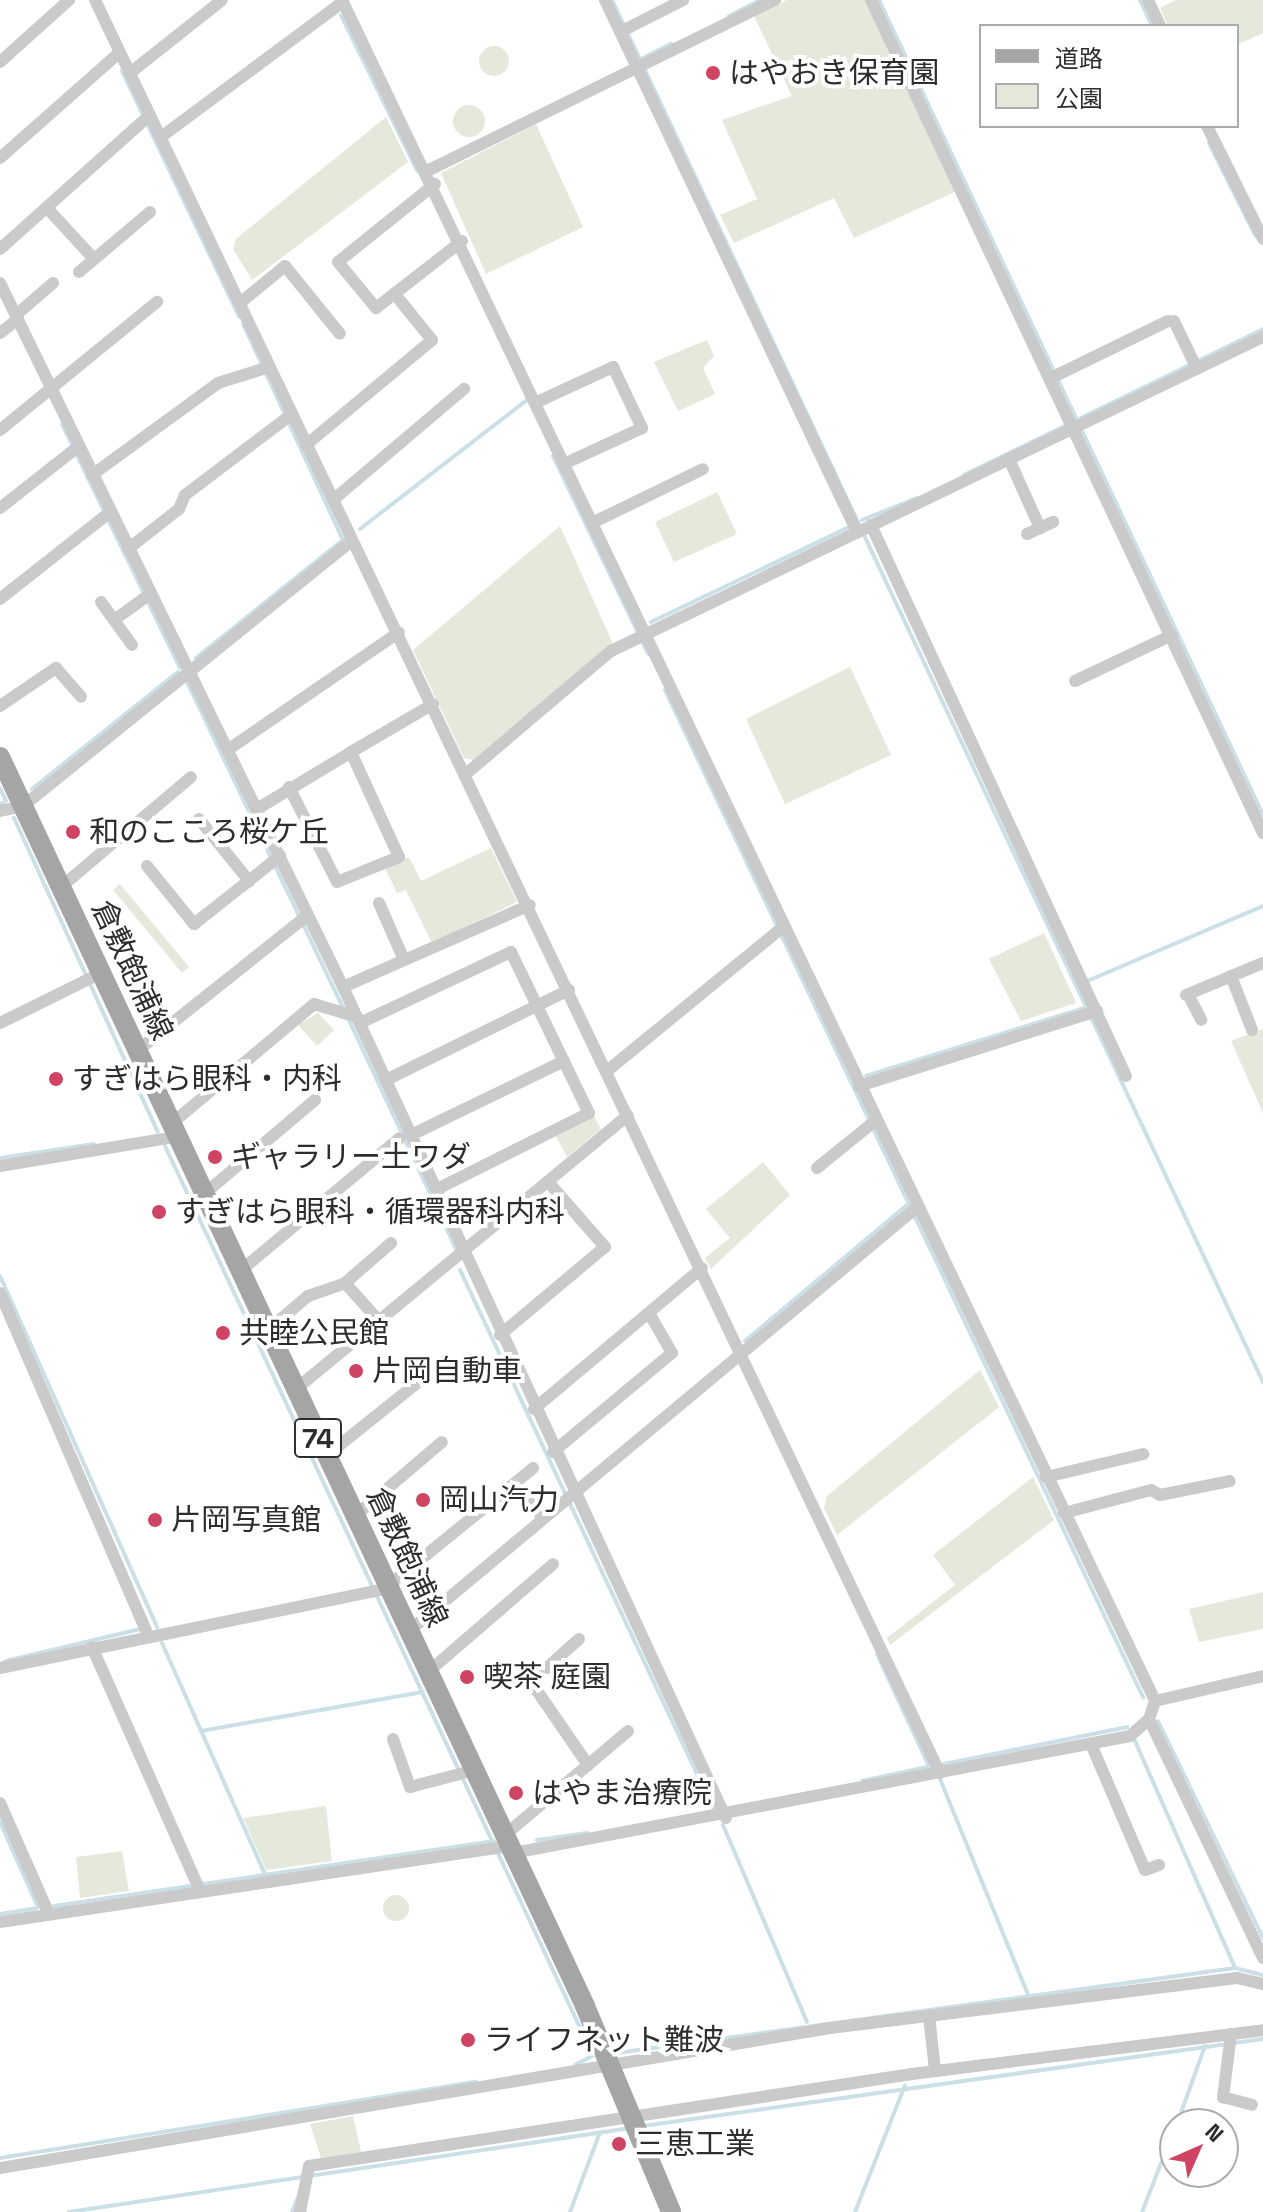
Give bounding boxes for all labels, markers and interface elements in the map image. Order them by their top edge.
legend [979,24,1239,128]
text: 道路 [1055,43,1103,74]
place label: はやおき保育園 [729,55,939,91]
marker: はやおき保育園 [704,64,722,82]
text: 公園 [1055,83,1103,114]
place label: 和のこころ桜ケ丘 [89,814,329,850]
marker: 和のこころ桜ケ丘 [64,823,82,841]
street label: 倉敷飽浦線 [84,894,180,1046]
place label: すぎはら眼科・内科 [72,1061,342,1097]
marker: すぎはら眼科・内科 [47,1070,65,1088]
place label: ギャラリー土ワダ [231,1139,471,1175]
marker: ギャラリー土ワダ [206,1148,224,1166]
place label: すぎはら眼科・循環器科内科 [175,1194,565,1230]
marker: すぎはら眼科・循環器科内科 [150,1203,168,1221]
place label: 共睦公民館 [239,1315,389,1351]
marker: 共睦公民館 [214,1324,232,1342]
place label: 片岡自動車 [372,1353,522,1389]
marker: 片岡自動車 [347,1362,365,1380]
road number: 74 [292,1414,344,1462]
street label: 倉敷飽浦線 [359,1481,455,1633]
place label: 岡山汽力 [439,1482,559,1518]
marker: 岡山汽力 [414,1491,432,1509]
place label: 片岡写真館 [171,1502,321,1538]
marker: 片岡写真館 [146,1511,164,1529]
place label: 喫茶 庭園 [483,1659,611,1695]
marker: 喫茶 庭園 [458,1668,476,1686]
place label: はやま治療院 [532,1775,712,1811]
marker: はやま治療院 [507,1784,525,1802]
place label: ライフネット難波 [484,2022,724,2058]
marker: ライフネット難波 [459,2031,477,2049]
north arrow [1159,2108,1239,2188]
text: N [1199,2117,1230,2148]
place label: 三恵工業 [635,2126,755,2162]
marker: 三恵工業 [610,2135,628,2153]

